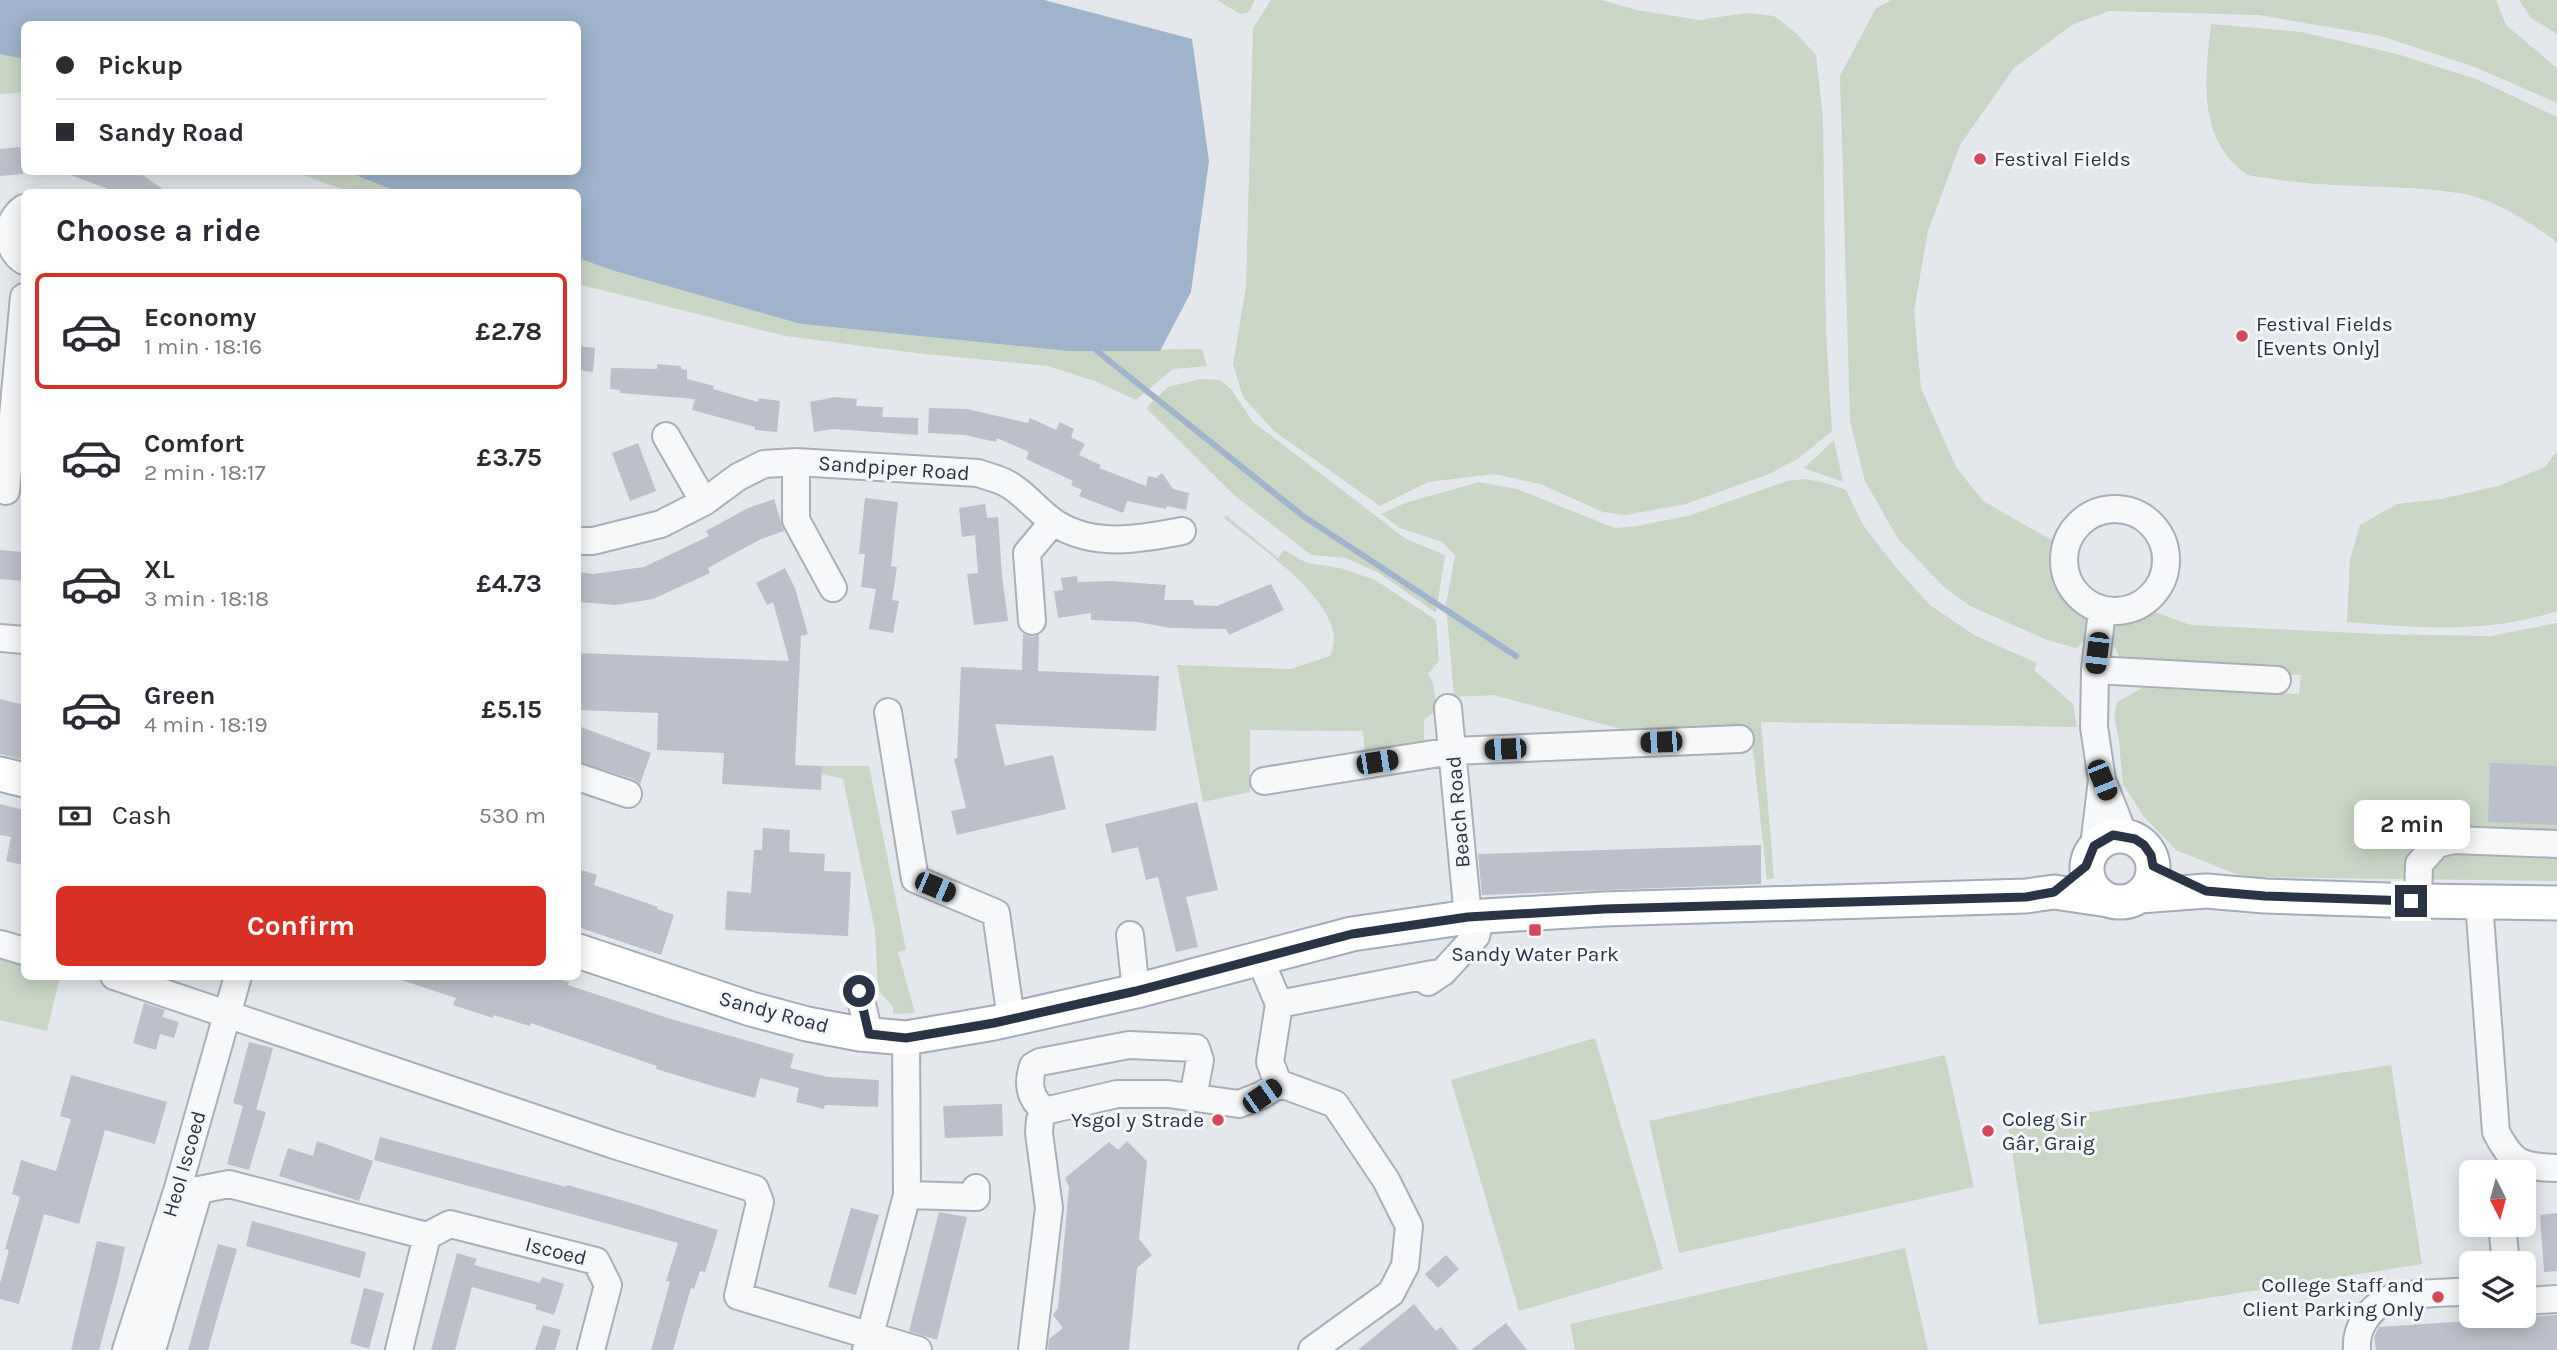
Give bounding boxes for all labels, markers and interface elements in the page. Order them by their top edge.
text: Pickup [98,50,183,81]
text: Sandy Road [98,117,244,148]
place label: Festival Fields [1994,147,2131,171]
marker: Festival Fields [1972,151,1988,167]
text: Choose a ride [56,212,261,249]
icon: car [60,300,123,363]
text: Economy [144,302,256,333]
place label: Festival Fields [Events Only] [2256,312,2393,360]
text: £2.78 [475,316,542,347]
marker: Festival Fields [Events Only] [2234,328,2250,344]
text: 1 min · 18:16 [144,333,262,360]
icon: car [60,426,123,489]
text: Comfort [144,428,245,459]
text: £3.75 [477,442,542,473]
street label: Sandpiper Road [817,451,971,485]
text: 2 min · 18:17 [144,459,266,486]
icon: car [60,552,123,615]
text: XL [144,554,175,585]
text: £4.73 [476,568,542,599]
text: 3 min · 18:18 [144,585,269,612]
car [2085,631,2110,675]
icon: car [60,678,123,741]
text: Green [144,680,216,711]
text: £5.15 [481,694,542,725]
text: 4 min · 18:19 [144,711,268,738]
car [1640,731,1683,753]
car [1484,738,1527,760]
car [1355,748,1400,776]
street label: Beach Road [1441,755,1475,869]
car [2085,757,2120,803]
icon: cash [56,797,94,835]
text: Cash [112,800,172,831]
callout: 2 min [2353,800,2469,848]
text: 530 m [479,802,546,829]
text: 2 min [2380,811,2444,838]
car [912,869,959,905]
route end [2395,885,2427,917]
button: Confirm [56,886,546,966]
marker: Sandy Water Park [1527,922,1543,938]
place label: Sandy Water Park [1451,942,1619,966]
route start [843,975,875,1007]
street label: Sandy Road [717,986,831,1038]
car [1239,1075,1286,1117]
place label: Coleg Sir Gâr, Graig [2002,1107,2095,1155]
street label: Heol Iscoed [157,1108,211,1220]
place label: Ysgol y Strade [1071,1108,1204,1132]
marker: Ysgol y Strade [1210,1112,1226,1128]
marker: Coleg Sir Gâr, Graig [1980,1123,1996,1139]
north arrow [2459,1160,2536,1237]
map controls [2459,1160,2536,1328]
street label: Iscoed [523,1232,589,1270]
button: layers [2459,1251,2536,1328]
place label: College Staff and Client Parking Only [2242,1273,2424,1321]
marker: College Staff and Client Parking Only [2430,1289,2446,1305]

